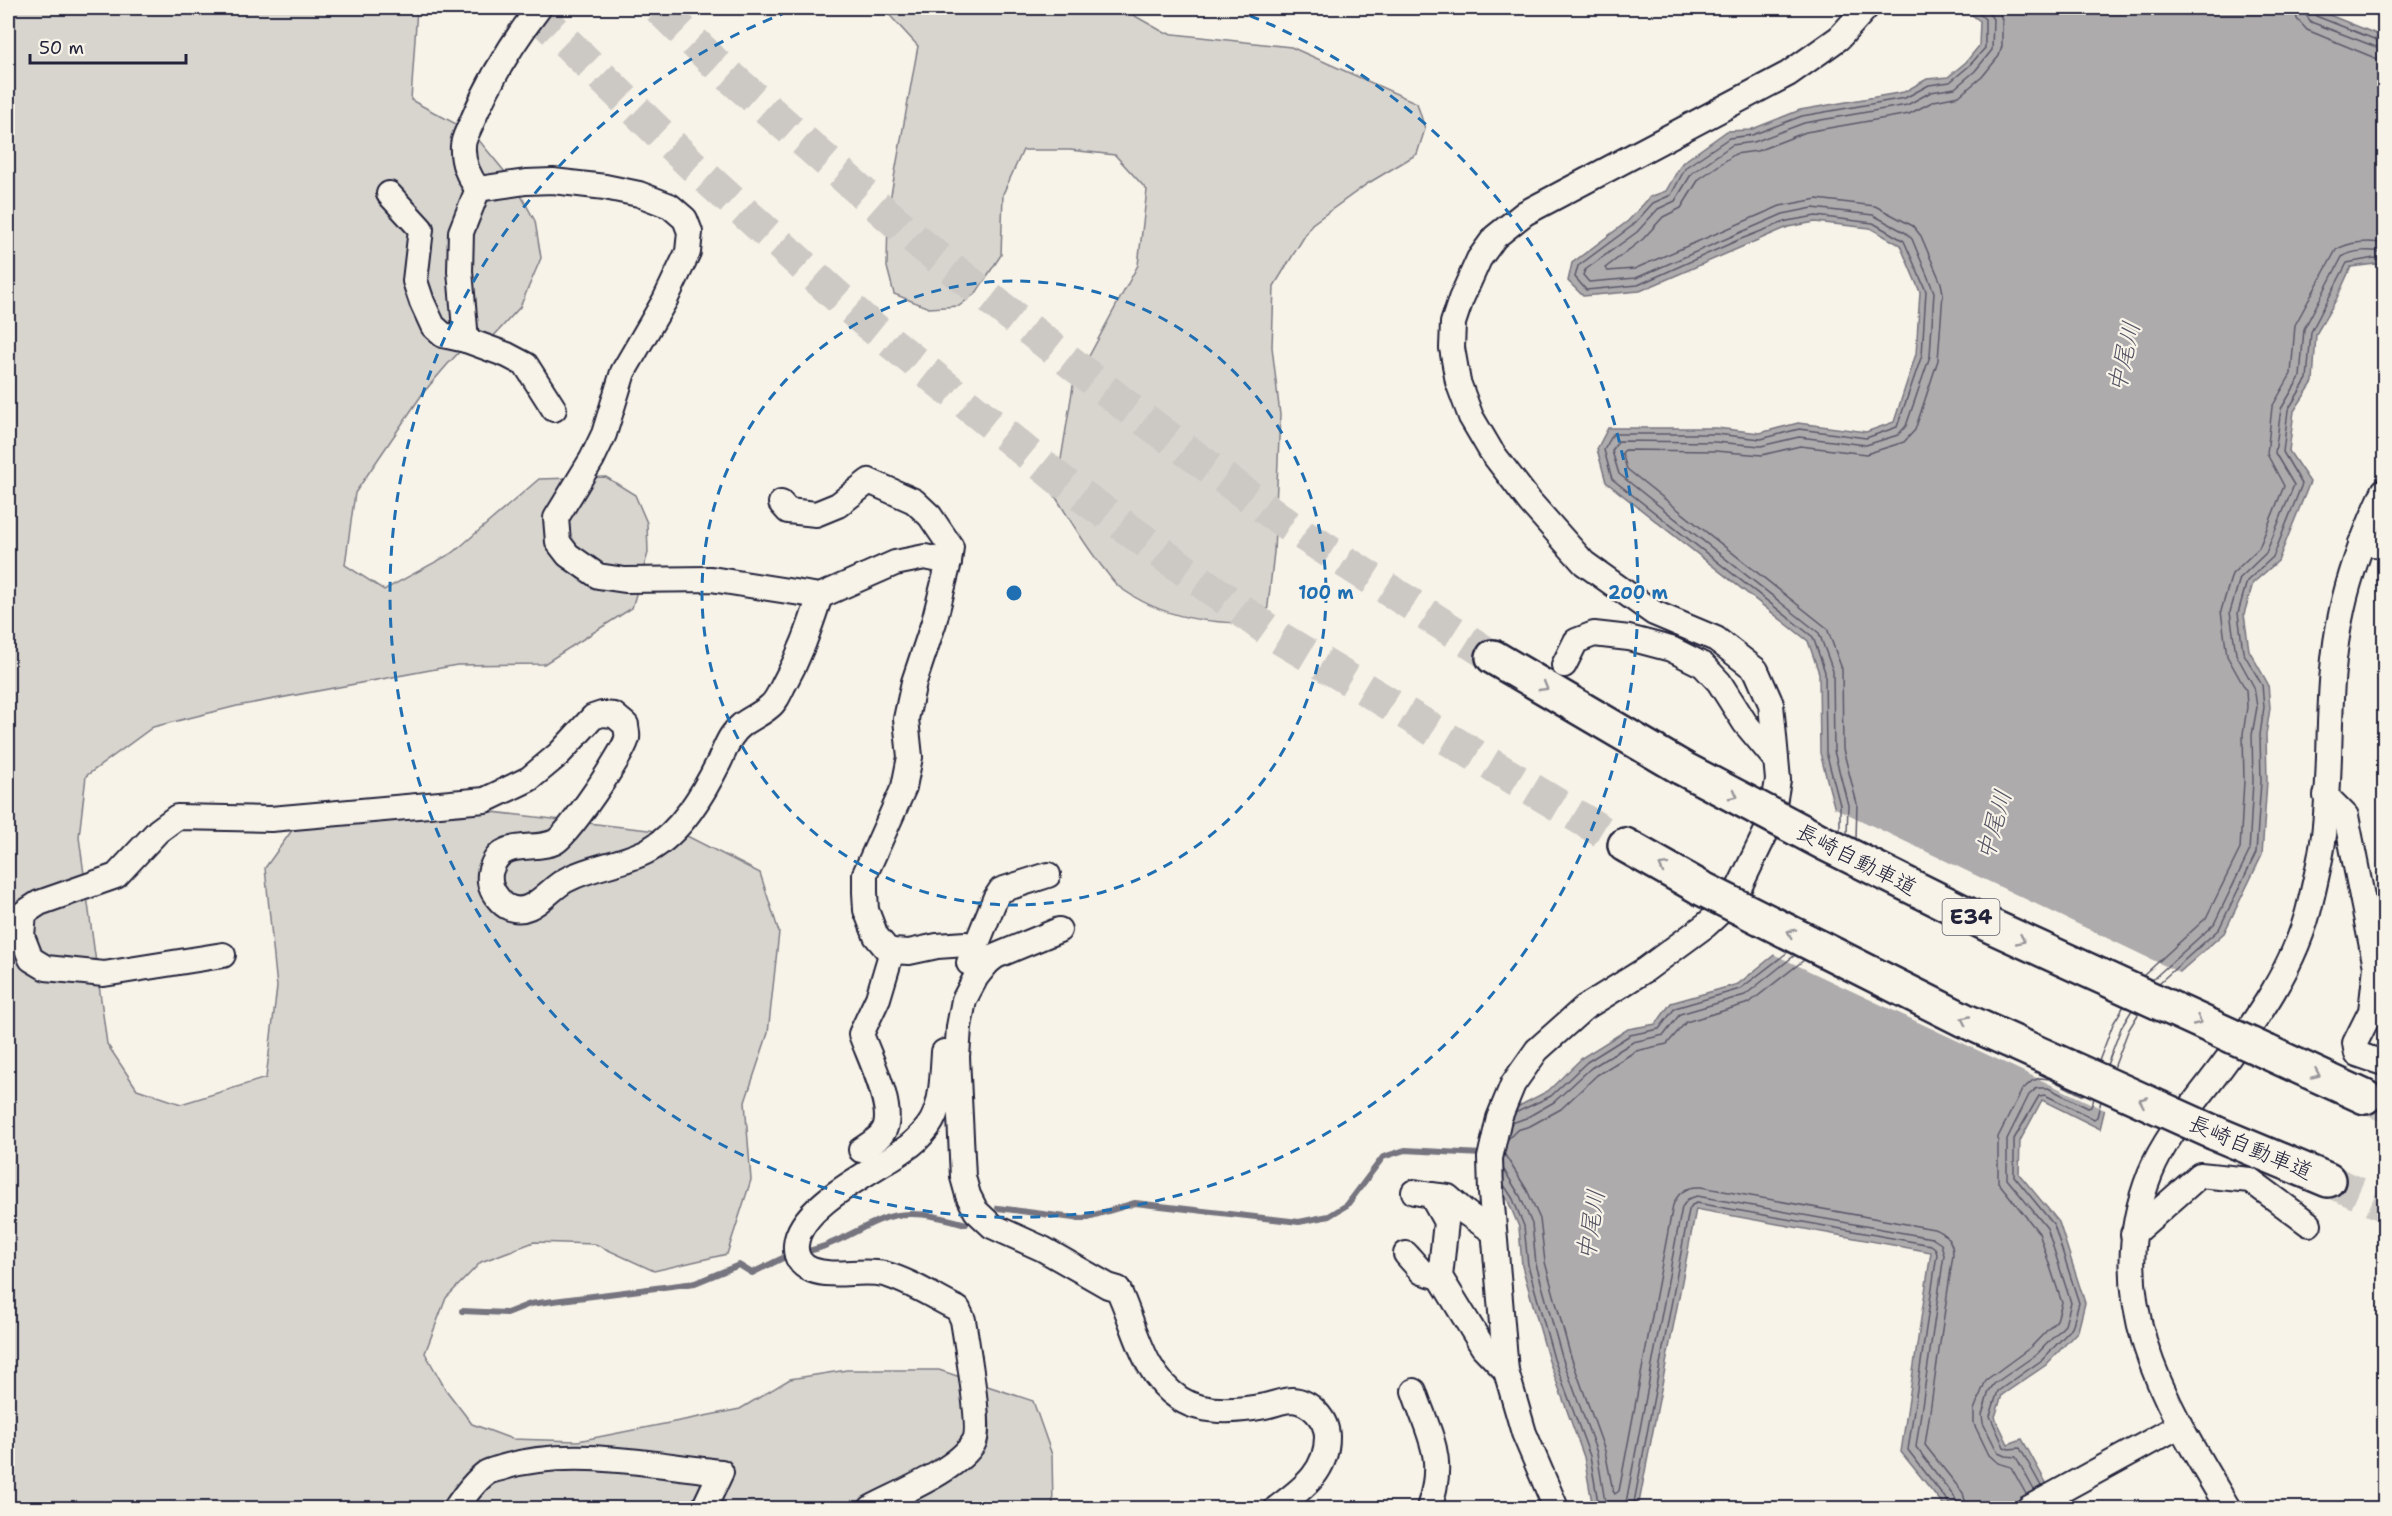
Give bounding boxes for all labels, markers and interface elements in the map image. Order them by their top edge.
scale bar [30,27,186,65]
text: 50 m [39,36,84,60]
water label: 中尾川 [2100,318,2148,396]
text: 100 m [1298,581,1354,605]
text: 200 m [1608,581,1669,605]
centre of rings [1004,583,1024,603]
one-way arrow [1538,680,1548,691]
water label: 中尾川 [1969,786,2019,864]
one-way arrow [1728,788,1738,799]
street label: 長崎自動車道 [1791,817,1922,902]
one-way arrow [1659,862,1669,874]
road number: E34 [1942,899,2000,935]
one-way arrow [1786,929,1797,940]
one-way arrow [2014,933,2025,945]
one-way arrow [2192,1013,2203,1025]
one-way arrow [1961,1016,1972,1028]
one-way arrow [2309,1067,2320,1079]
one-way arrow [2138,1096,2149,1108]
street label: 長崎自動車道 [2184,1108,2317,1187]
water label: 中尾川 [1570,1187,1612,1263]

